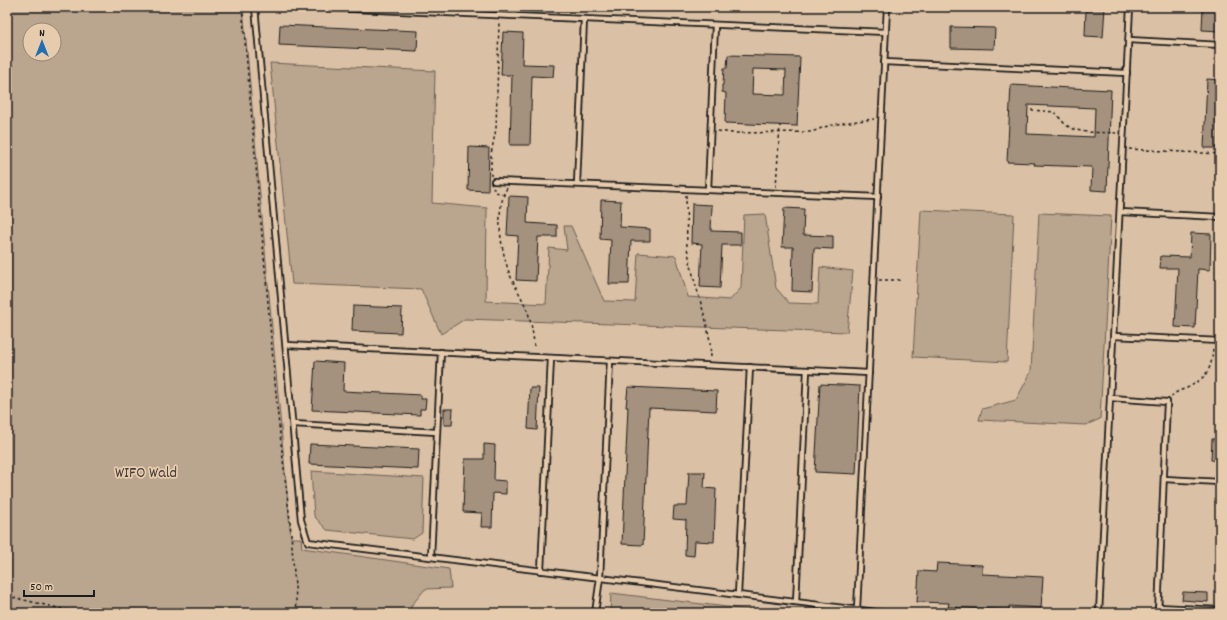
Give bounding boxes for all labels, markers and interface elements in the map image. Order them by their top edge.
north arrow [22,22,62,62]
text: N [39,26,45,42]
park label: WIFO Wald [115,462,177,485]
scale bar [24,572,94,598]
text: 50 m [30,579,53,596]

